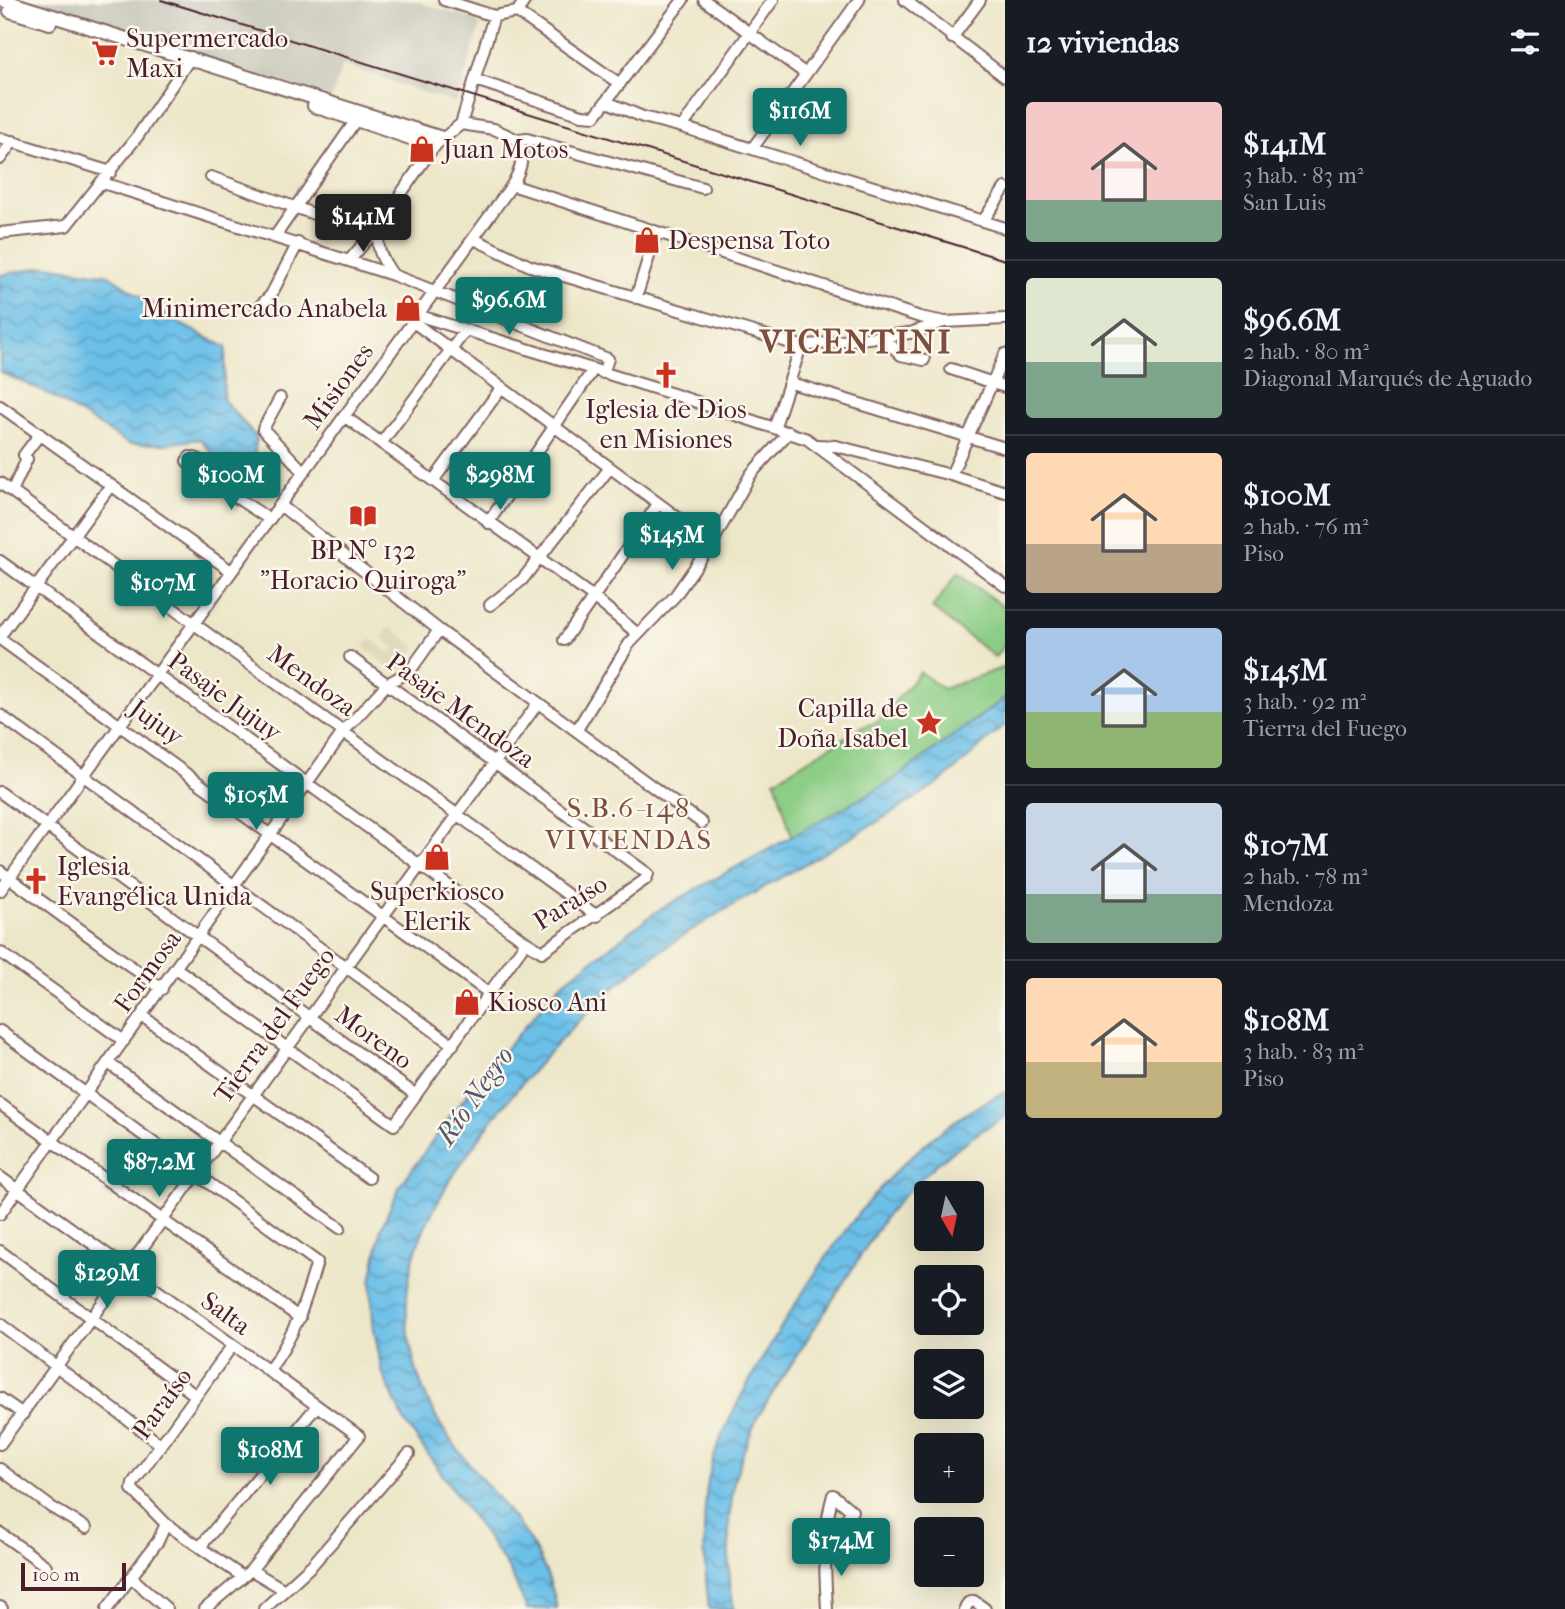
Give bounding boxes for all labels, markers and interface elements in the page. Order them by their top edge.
place label: Supermercado Maxi [126,23,288,84]
icon: filters [1506,23,1544,61]
text: 12 viviendas [1026,25,1179,60]
supermarket icon: Supermercado Maxi [90,38,120,68]
pin: $116M [751,88,849,148]
text: $116M [769,97,831,124]
text: $141M [1243,127,1326,162]
icon: home [1082,130,1166,214]
shop icon: Juan Motos [407,134,437,164]
place label: Juan Motos [441,134,568,165]
text: 3 hab. · 83 m² [1243,162,1363,189]
text: San Luis [1243,189,1326,216]
pin: $141M [314,194,412,254]
text: $141M [331,203,395,230]
shop icon: Despensa Toto [632,225,662,255]
place label: Despensa Toto [668,225,830,256]
pin: $96.6M [452,278,566,337]
text: $96.6M [471,286,547,313]
place label: Minimercado Anabela [141,293,388,324]
shop icon: Minimercado Anabela [393,293,423,323]
text: $96.6M [1243,303,1341,338]
icon: home [1082,306,1166,390]
district label: VICENTINI [759,323,952,362]
street label: Misiones [297,337,380,435]
text: 2 hab. · 80 m² [1243,338,1369,365]
church icon: Iglesia de Dios en Misiones [651,360,681,390]
text: Diagonal Marqués de Aguado [1243,365,1532,392]
place label: Iglesia de Dios en Misiones [585,394,747,455]
pin: $100M [182,452,280,512]
pin: $298M [451,452,549,512]
text: $100M [197,461,265,488]
text: $298M [465,461,535,488]
text: $100M [1243,478,1331,513]
icon: home [1082,481,1166,565]
library icon: BP N° 132 "Horacio Quiroga" [348,501,378,531]
pin: $145M [623,512,721,572]
text: 2 hab. · 76 m² [1243,513,1368,540]
text: $145M [640,521,704,548]
place label: BP N° 132 "Horacio Quiroga" [260,535,466,596]
text: Piso [1243,540,1284,567]
pin: $107M [114,560,212,620]
text: $107M [130,569,196,596]
street label: Mendoza [261,638,363,724]
street label: Pasaje Jujuy [162,645,289,749]
street label: Pasaje Mendoza [380,646,542,775]
text: $145M [1243,653,1328,688]
icon: home [1082,656,1166,740]
text: 3 hab. · 92 m² [1243,688,1366,715]
street label: Jujuy [122,691,191,753]
place label: Capilla de Doña Isabel [777,693,908,754]
place icon: Capilla de Doña Isabel [914,708,944,738]
text: Tierra del Fuego [1243,715,1407,742]
pin: $105M [207,772,305,832]
text: $105M [224,781,288,808]
district label: S.B.6-148 VIVIENDAS [544,791,713,856]
text: $107M [1243,828,1329,863]
icon: home [1082,831,1166,915]
shop icon: Superkiosco Elerik [422,842,452,872]
place label: Iglesia Evangélica Unida [57,851,253,912]
text: 2 hab. · 78 m² [1243,863,1367,890]
church icon: Iglesia Evangélica Unida [21,866,51,896]
street label: Paraíso [528,868,613,937]
place label: Superkiosco Elerik [370,876,504,937]
text: Mendoza [1243,890,1333,917]
street label: Formosa [107,923,188,1019]
street label: Tierra del Fuego [207,941,341,1109]
shop icon: Kiosco Ani [452,987,482,1017]
place label: Kiosco Ani [488,987,607,1018]
street label: Moreno [329,999,419,1076]
text: $108M [1243,1003,1329,1038]
icon: home [1082,1006,1166,1090]
text: 3 hab. · 83 m² [1243,1038,1363,1065]
water label: Río Negro [428,1040,520,1152]
text: Piso [1243,1065,1284,1092]
pin: $87.2M [102,1140,216,1199]
text: $87.2M [123,1148,195,1175]
north arrow [914,1181,984,1251]
map controls [914,1181,984,1587]
pin: $129M [58,1250,156,1310]
text: $129M [74,1259,140,1286]
button: locate [914,1265,984,1335]
street label: Salta [195,1285,257,1342]
button: layers [914,1349,984,1419]
street label: Paraíso [126,1361,199,1445]
pin: $108M [221,1428,319,1487]
button: + [914,1433,984,1503]
text: $108M [237,1436,303,1463]
button: − [914,1517,984,1587]
pin: $174M [792,1518,890,1578]
text: $174M [808,1527,874,1554]
scale bar [21,1560,126,1592]
text: 100 m [32,1564,80,1586]

